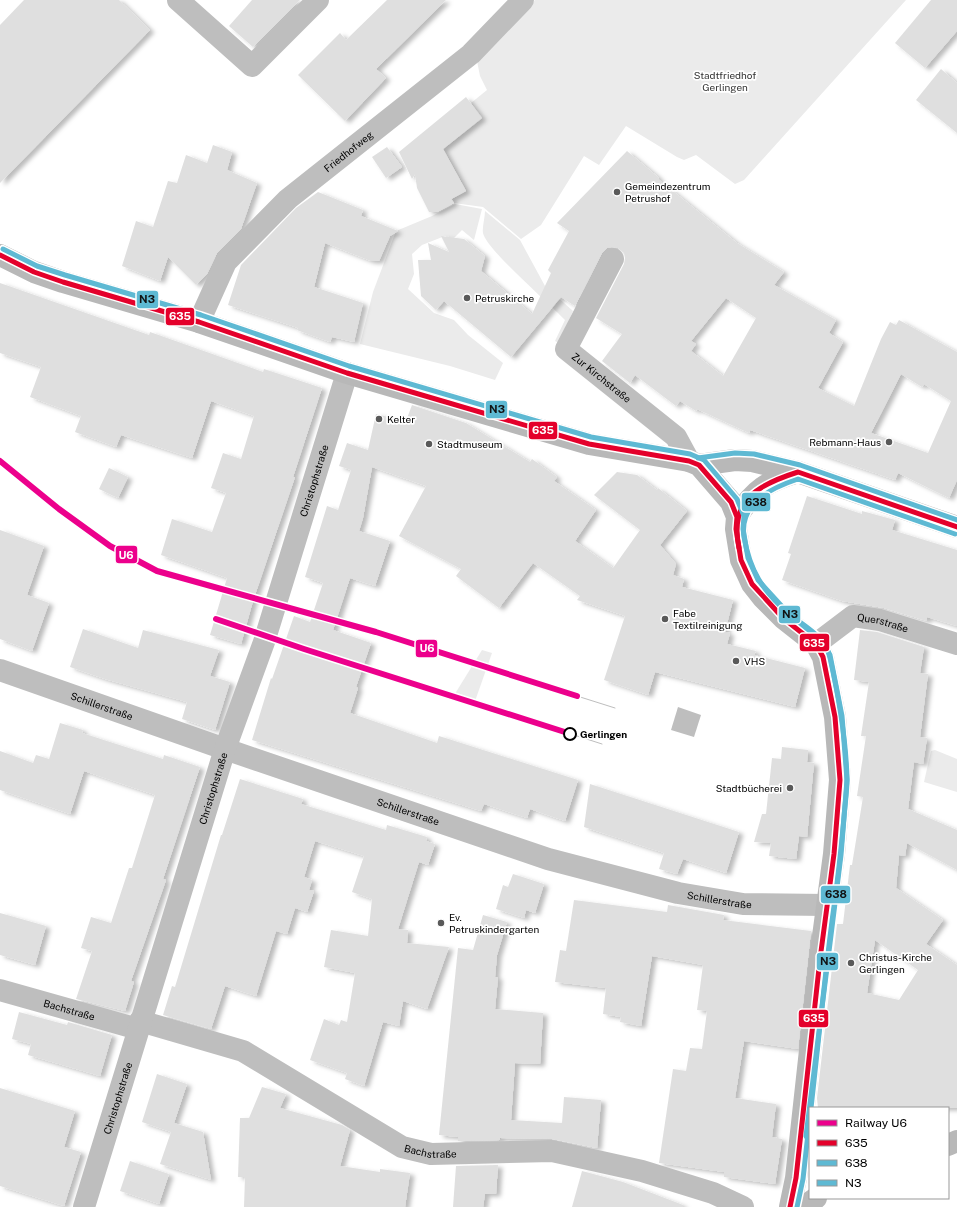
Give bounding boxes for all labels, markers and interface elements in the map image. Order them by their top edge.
park label: Stadtfriedhof Gerlingen [694,69,756,93]
street label: Friedhofweg [321,128,375,174]
place label: Gemeindezentrum Petrushof [625,180,710,204]
marker: Gemeindezentrum Petrushof [612,187,622,197]
line badge: N3 [136,290,159,309]
place label: Petruskirche [475,292,534,304]
text: N3 [139,293,155,305]
marker: Petruskirche [462,293,472,303]
line badge: 635 [165,307,195,326]
text: 635 [169,310,191,322]
street label: Zur Kirchstraße [569,350,634,405]
line badge: N3 [485,400,508,419]
text: N3 [489,403,505,415]
place label: Kelter [387,413,415,425]
marker: Kelter [374,414,384,424]
line badge: 635 [528,421,558,440]
text: 635 [532,424,554,436]
place label: Rebmann-Haus [809,436,881,448]
marker: Rebmann-Haus [884,437,894,447]
place label: Stadtmuseum [437,438,502,450]
marker: Stadtmuseum [424,439,434,449]
street label: Christophstraße [297,443,331,518]
line badge: 638 [741,492,771,512]
text: 638 [745,496,767,508]
line badge: U6 [115,545,138,564]
text: U6 [118,549,134,561]
line badge: N3 [778,605,801,624]
place label: Fabe Textilreinigung [673,607,743,631]
text: N3 [782,608,798,620]
street label: Querstraße [856,611,910,635]
marker: Fabe Textilreinigung [660,614,670,624]
line badge: 635 [799,633,830,652]
text: 635 [803,637,825,649]
line badge: U6 [415,639,438,658]
text: U6 [419,642,435,654]
place label: VHS [744,655,765,667]
marker: VHS [731,656,741,666]
street label: Schillerstraße [69,689,135,722]
marker: Gerlingen [563,727,577,741]
place label: Gerlingen [580,728,627,740]
street label: Christophstraße [196,751,230,826]
place label: Stadtbücherei [716,782,782,794]
marker: Stadtbücherei [785,783,795,793]
street label: Schillerstraße [375,795,441,828]
line badge: 638 [820,885,851,904]
text: 638 [825,888,847,900]
street label: Schillerstraße [686,889,752,910]
place label: Ev. Petruskindergarten [449,911,539,935]
marker: Ev. Petruskindergarten [436,918,446,928]
place label: Christus-Kirche Gerlingen [859,951,932,975]
line badge: N3 [816,952,839,971]
text: N3 [820,955,836,967]
marker: Christus-Kirche Gerlingen [846,958,856,968]
street label: Bachstraße [42,997,97,1023]
line badge: 635 [798,1009,829,1028]
text: 635 [803,1012,825,1024]
street label: Christophstraße [101,1060,134,1136]
legend [809,1107,949,1199]
text: Railway U6 [845,1116,907,1130]
text: 635 [845,1136,868,1150]
street label: Bachstraße [403,1142,457,1160]
text: 638 [845,1156,868,1170]
text: N3 [845,1176,862,1190]

